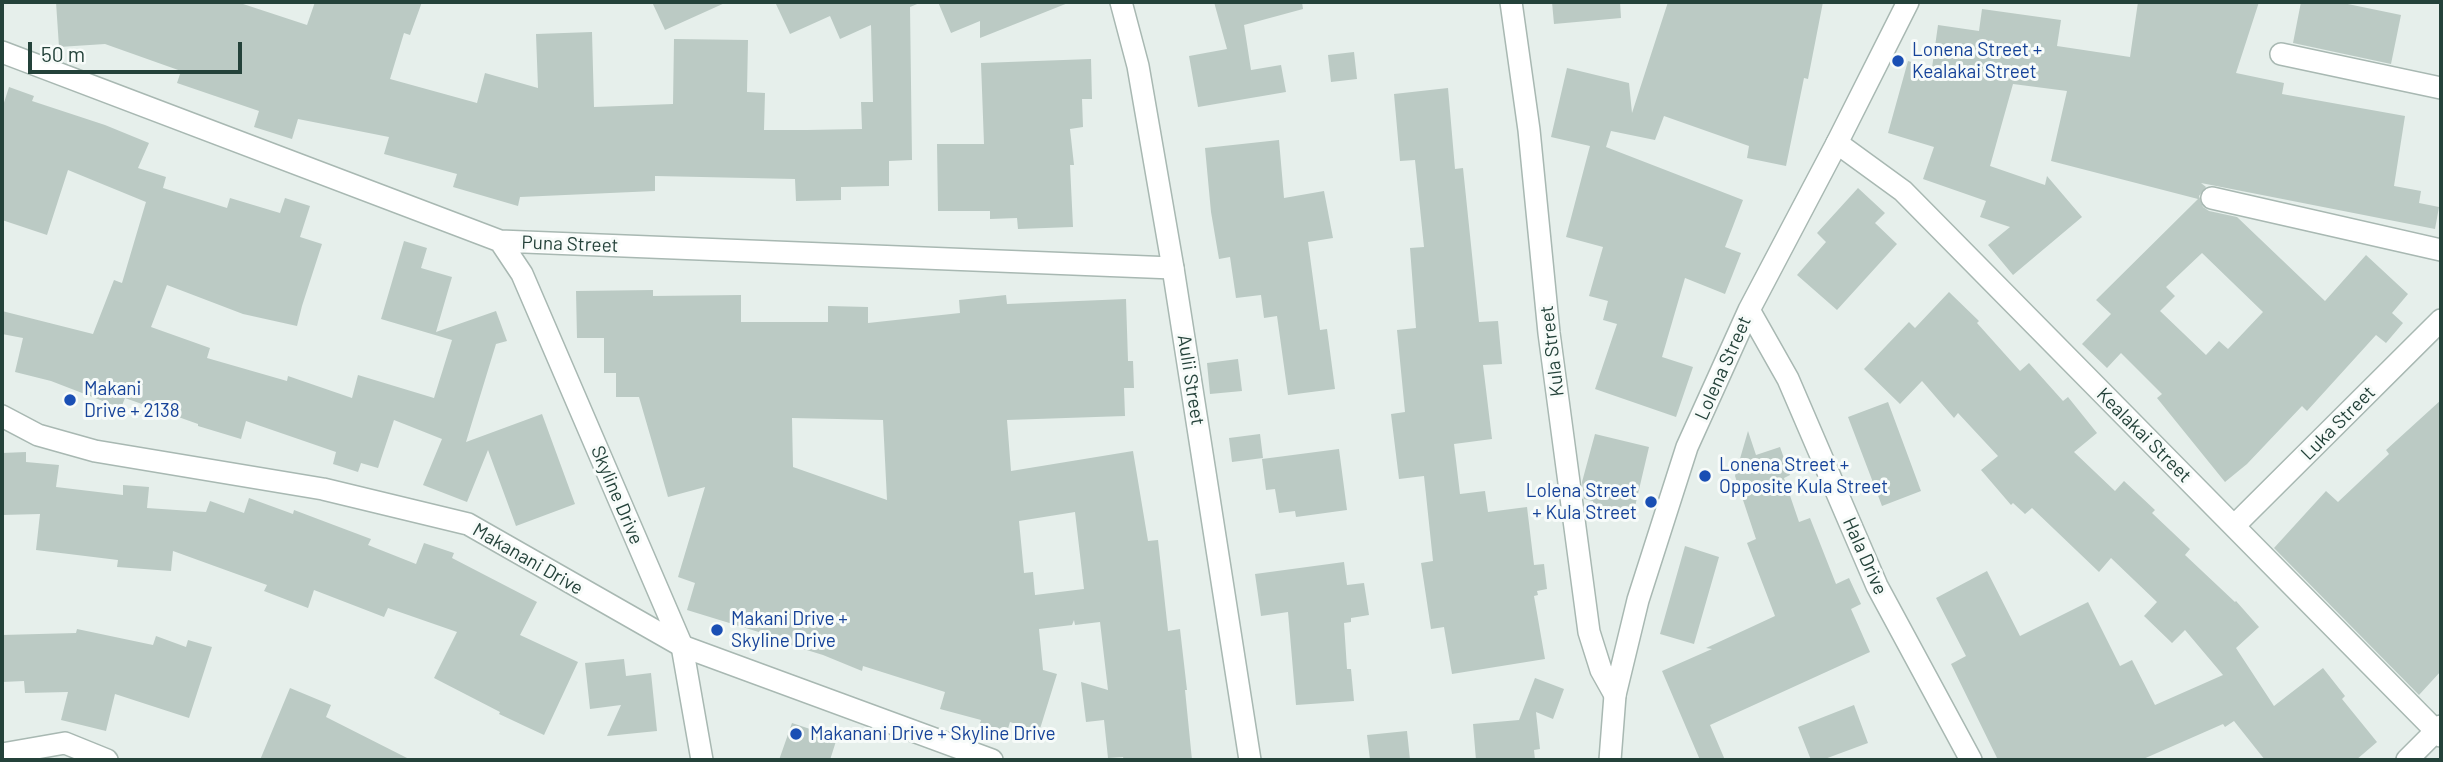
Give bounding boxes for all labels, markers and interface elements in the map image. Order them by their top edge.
scale bar [32,28,245,72]
place label: Lonena Street + Kealakai Street [1912,39,2042,83]
text: 50 m [41,41,85,66]
marker: Lonena Street + Kealakai Street [1890,53,1906,69]
street label: Puna Street [521,231,619,257]
street label: Kula Street [1535,304,1569,398]
street label: Lolena Street [1690,313,1756,423]
street label: Aulii Street [1173,333,1209,427]
place label: Makani Drive + 2138 [84,378,180,422]
street label: Luka Street [2296,381,2380,465]
street label: Kealakai Street [2092,383,2196,487]
marker: Makani Drive + 2138 [62,392,78,408]
street label: Skyline Drive [586,442,648,548]
place label: Lonena Street + Opposite Kula Street [1719,454,1888,498]
marker: Lonena Street + Opposite Kula Street [1697,468,1713,484]
place label: Lolena Street + Kula Street [1526,480,1637,524]
marker: Lolena Street + Kula Street [1643,494,1659,510]
street label: Hala Drive [1838,514,1892,598]
street label: Makanani Drive [469,518,587,600]
place label: Makani Drive + Skyline Drive [731,608,848,652]
marker: Makani Drive + Skyline Drive [709,622,725,638]
place label: Makanani Drive + Skyline Drive [810,723,1056,745]
marker: Makanani Drive + Skyline Drive [788,726,804,742]

